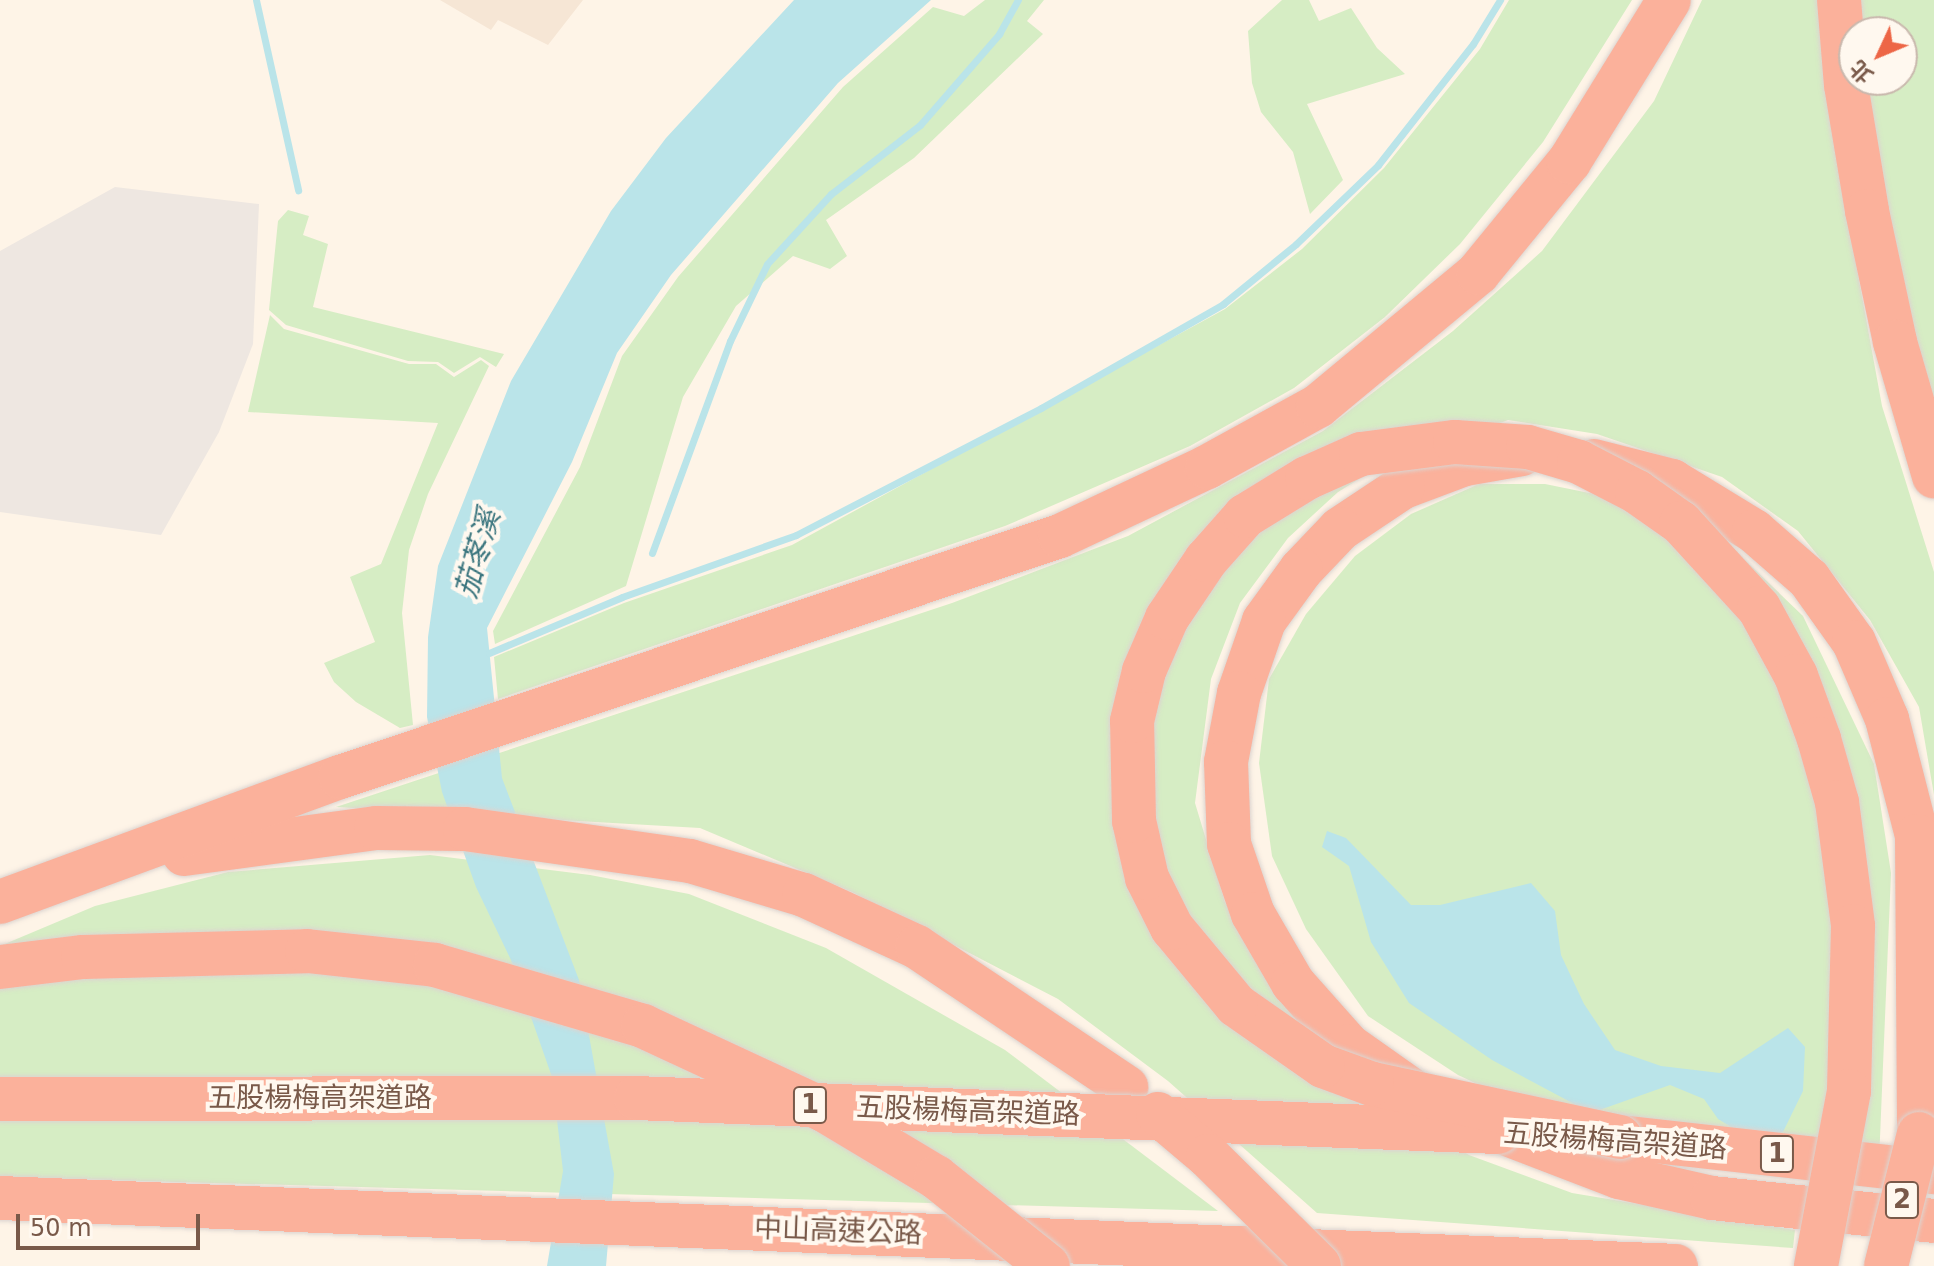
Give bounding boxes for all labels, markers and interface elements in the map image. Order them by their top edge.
north arrow [1838,16,1918,96]
text: 北 [1845,55,1878,88]
water label: 茄苳溪 [448,506,508,602]
street label: 五股楊梅高架道路 [208,1081,432,1115]
road number: 1 [792,1083,828,1127]
street label: 五股楊梅高架道路 [855,1090,1081,1132]
street label: 五股楊梅高架道路 [1502,1116,1728,1166]
road number: 1 [1759,1132,1795,1176]
road number: 2 [1884,1178,1920,1222]
scale bar [20,1198,204,1248]
street label: 中山高速公路 [753,1211,923,1251]
text: 50 m [30,1214,92,1242]

